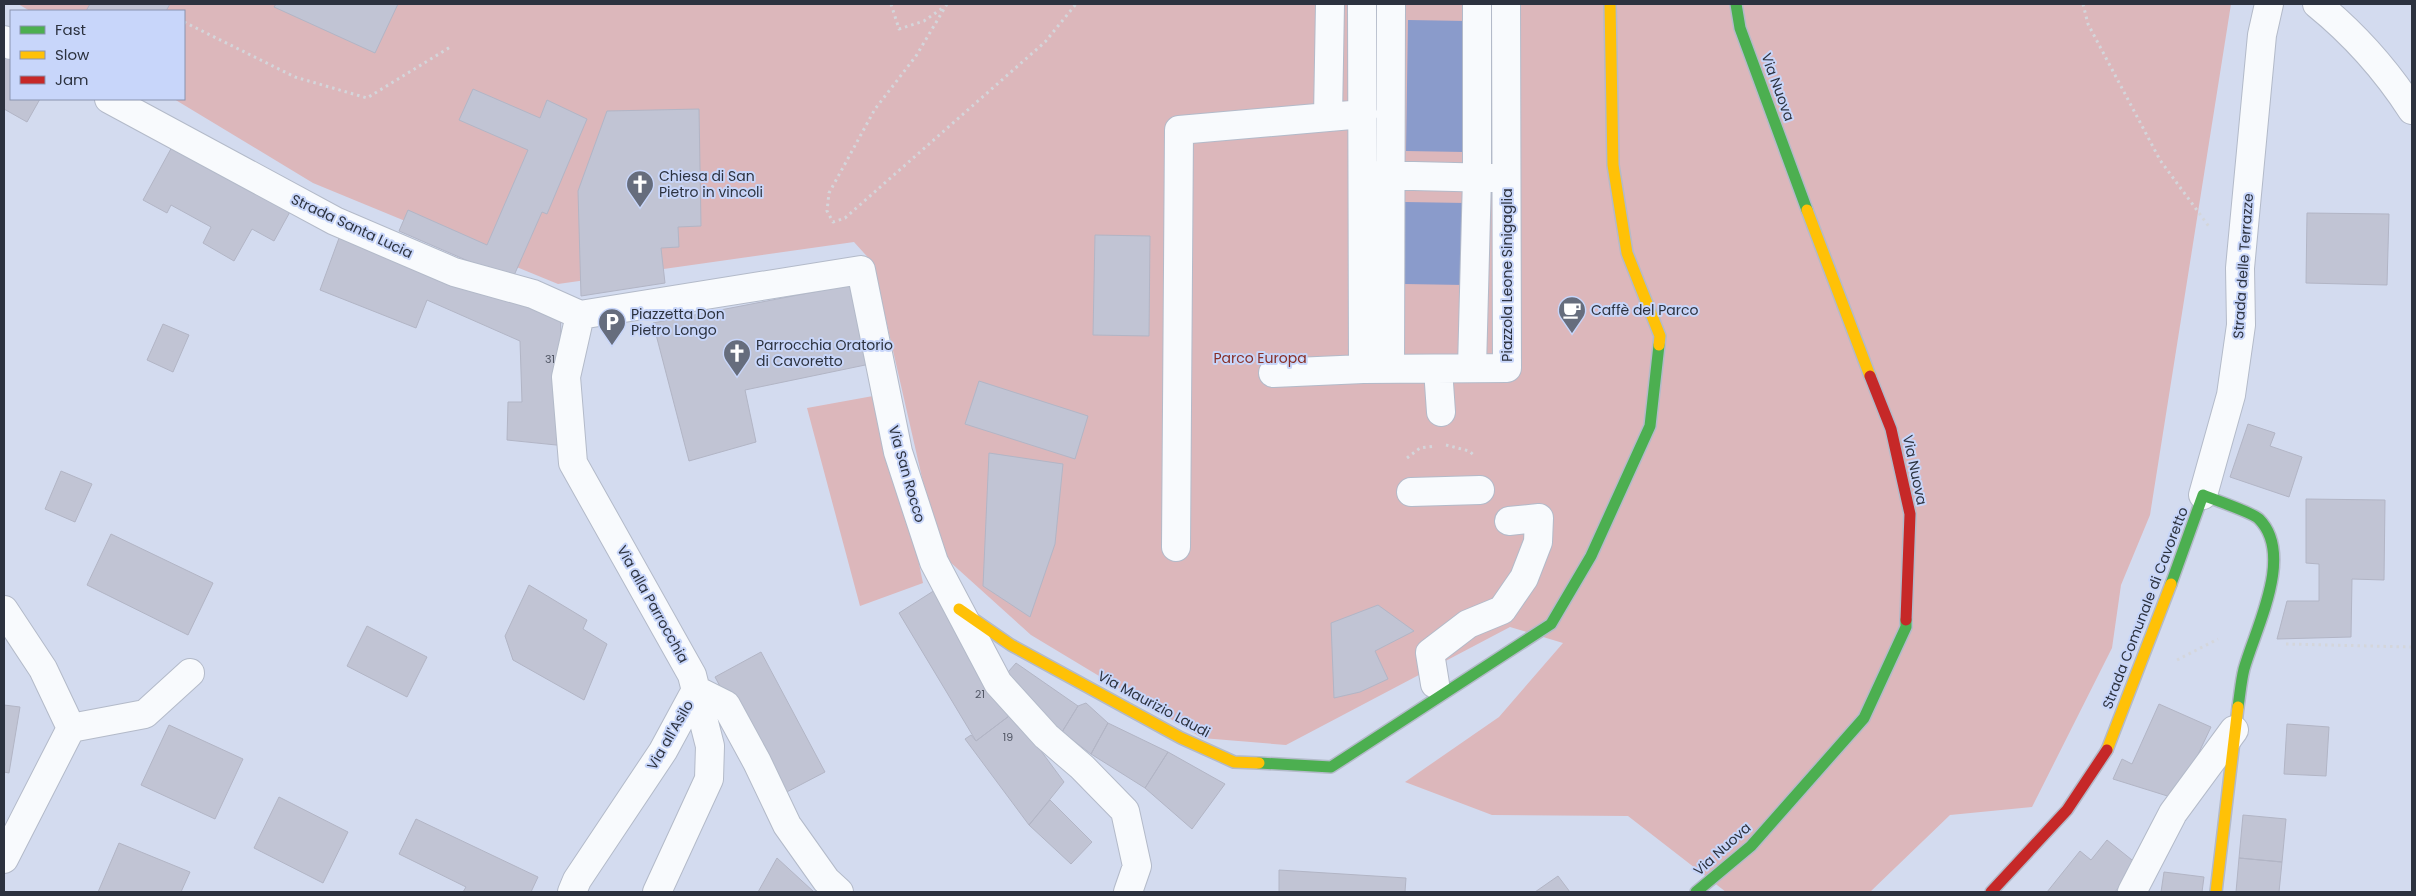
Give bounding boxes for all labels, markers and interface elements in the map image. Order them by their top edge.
legend [10,10,185,100]
text: Fast [55,19,86,40]
text: Slow [55,44,90,65]
street label: Via Nuova [1756,50,1800,124]
text: Jam [55,69,89,90]
place label: Chiesa di San Pietro in vincoli [659,166,763,202]
church icon: Chiesa di San Pietro in vincoli [625,169,655,208]
street label: Piazzola Leone Sinigaglia [1497,188,1517,362]
street label: Strada Santa Lucia [288,189,416,263]
street label: Strada delle Terrazze [2228,192,2258,339]
cafe icon: Caffè del Parco [1557,295,1587,334]
place label: Caffè del Parco [1591,300,1699,320]
place label: Piazzetta Don Pietro Longo [631,304,725,340]
parking icon: Piazzetta Don Pietro Longo [597,307,627,346]
place label: Parrocchia Oratorio di Cavoretto [756,335,893,371]
church icon: Parrocchia Oratorio di Cavoretto [722,338,752,377]
park label: Parco Europa [1213,348,1307,368]
house number: 31 [545,351,555,367]
street label: Via San Rocco [884,423,930,525]
street label: Via Nuova [1898,433,1932,507]
street label: Strada Comunale di Cavoretto [2097,504,2193,712]
street label: Via alla Parrocchia [612,542,694,666]
street label: Via Maurizio Laudi [1094,666,1214,742]
house number: 21 [975,686,985,702]
street label: Via all'Asilo [642,697,698,773]
house number: 19 [1003,729,1013,745]
street label: Via Nuova [1689,818,1755,880]

